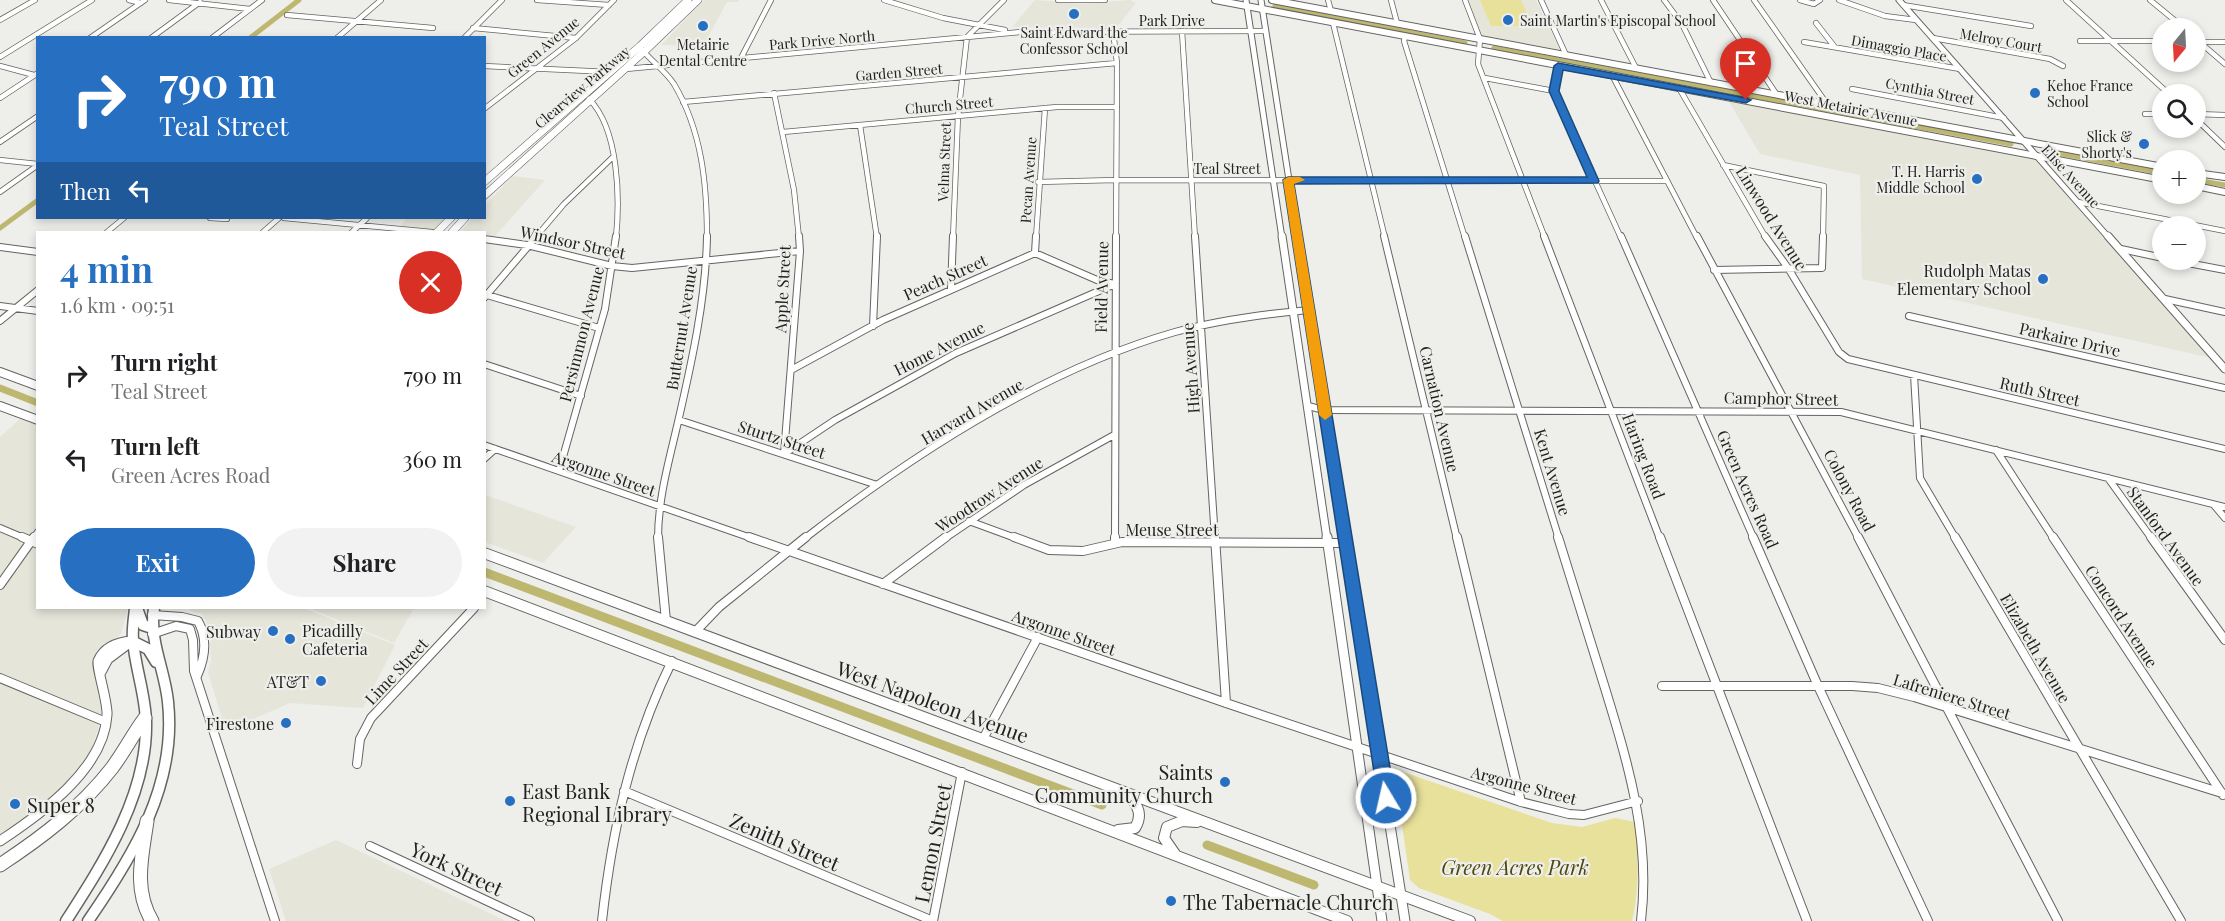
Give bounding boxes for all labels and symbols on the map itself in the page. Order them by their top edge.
marker: Saint Edward the Confessor School [1067,7,1081,21]
street label: Park Drive [1139,11,1205,30]
place label: Saint Martin's Episcopal School [1520,11,1716,30]
street label: Green Avenue [503,12,583,82]
marker: Saint Martin's Episcopal School [1501,13,1515,27]
north arrow [2152,18,2206,72]
marker: Metairie Dental Centre [696,19,710,33]
place label: Saint Edward the Confessor School [1020,23,1128,58]
street label: Melroy Court [1958,23,2045,57]
street label: Park Drive North [768,26,877,54]
street label: Dimaggio Place [1850,30,1948,66]
place label: Metairie Dental Centre [659,35,747,70]
pin [1720,38,1771,100]
street label: Clearview Parkway [530,41,634,133]
street label: Garden Street [855,59,944,85]
street label: Cynthia Street [1884,73,1977,109]
place label: Kehoe France School [2047,76,2133,111]
street label: West Metairie Avenue [1782,86,1919,130]
marker: Kehoe France School [2028,86,2042,100]
street label: Church Street [904,92,995,118]
street label: Velma Street [933,121,955,203]
place label: Slick & Shorty's [2081,127,2132,162]
street label: Pecan Avenue [1016,136,1040,224]
marker: Slick & Shorty's [2137,137,2151,151]
street label: Elise Avenue [2037,140,2105,212]
street label: Teal Street [1193,159,1262,178]
street label: Linwood Avenue [1732,162,1812,274]
place label: T. H. Harris Middle School [1876,162,1965,197]
marker: T. H. Harris Middle School [1970,172,1984,186]
street label: Windsor Street [517,220,628,263]
street label: Field Avenue [1090,241,1112,333]
street label: Apple Street [769,244,795,335]
street label: Peach Street [900,249,990,305]
place label: Rudolph Matas Elementary School [1897,260,2031,299]
street label: Persimmon Avenue [554,264,608,404]
street label: Butternut Avenue [661,264,701,392]
marker: Rudolph Matas Elementary School [2036,272,2050,286]
street label: Home Avenue [890,316,988,380]
street label: Parkaire Drive [2017,317,2123,361]
street label: High Avenue [1176,322,1204,414]
street label: Carnation Avenue [1415,344,1465,474]
street label: Ruth Street [1998,372,2082,410]
street label: Harvard Avenue [917,373,1027,449]
street label: Camphor Street [1724,387,1839,410]
street label: Haring Road [1618,410,1670,502]
street label: Sturtz Street [736,415,829,463]
street label: Kent Avenue [1530,426,1576,518]
street label: Green Acres Road [1712,426,1784,552]
street label: Argonne Street [548,445,659,501]
street label: Colony Road [1820,445,1880,535]
street label: Woodrow Avenue [931,451,1047,537]
street label: Stanford Avenue [2123,482,2209,590]
street label: Meuse Street [1125,519,1219,540]
street label: Concord Avenue [2081,561,2163,671]
street label: Elizabeth Avenue [1996,589,2076,707]
street label: Argonne Street [1008,604,1119,660]
place label: Picadilly Cafeteria [302,620,368,659]
place label: Subway [206,621,261,642]
marker: Subway [266,624,280,638]
marker: Picadilly Cafeteria [283,632,297,646]
street label: Lime Street [360,633,432,709]
street label: West Napoleon Avenue [832,653,1033,748]
street label: Lafreniere Street [1891,668,2014,724]
place label: AT&T [266,671,309,692]
marker: AT&T [314,674,328,688]
place label: Firestone [206,713,274,734]
marker: Firestone [279,716,293,730]
place label: Saints Community Church [1035,758,1213,808]
street label: Argonne Street [1468,761,1579,809]
position arrow [1354,766,1418,830]
marker: Saints Community Church [1218,775,1232,789]
place label: East Bank Regional Library [522,777,672,827]
street label: Lemon Street [907,780,957,905]
place label: Super 8 [27,791,95,818]
marker: East Bank Regional Library [503,794,517,808]
marker: Super 8 [8,797,22,811]
street label: Zenith Street [726,806,845,877]
street label: York Street [405,834,509,902]
park label: Green Acres Park [1441,853,1589,880]
place label: The Tabernacle Church [1183,888,1394,915]
marker: The Tabernacle Church [1164,894,1178,908]

